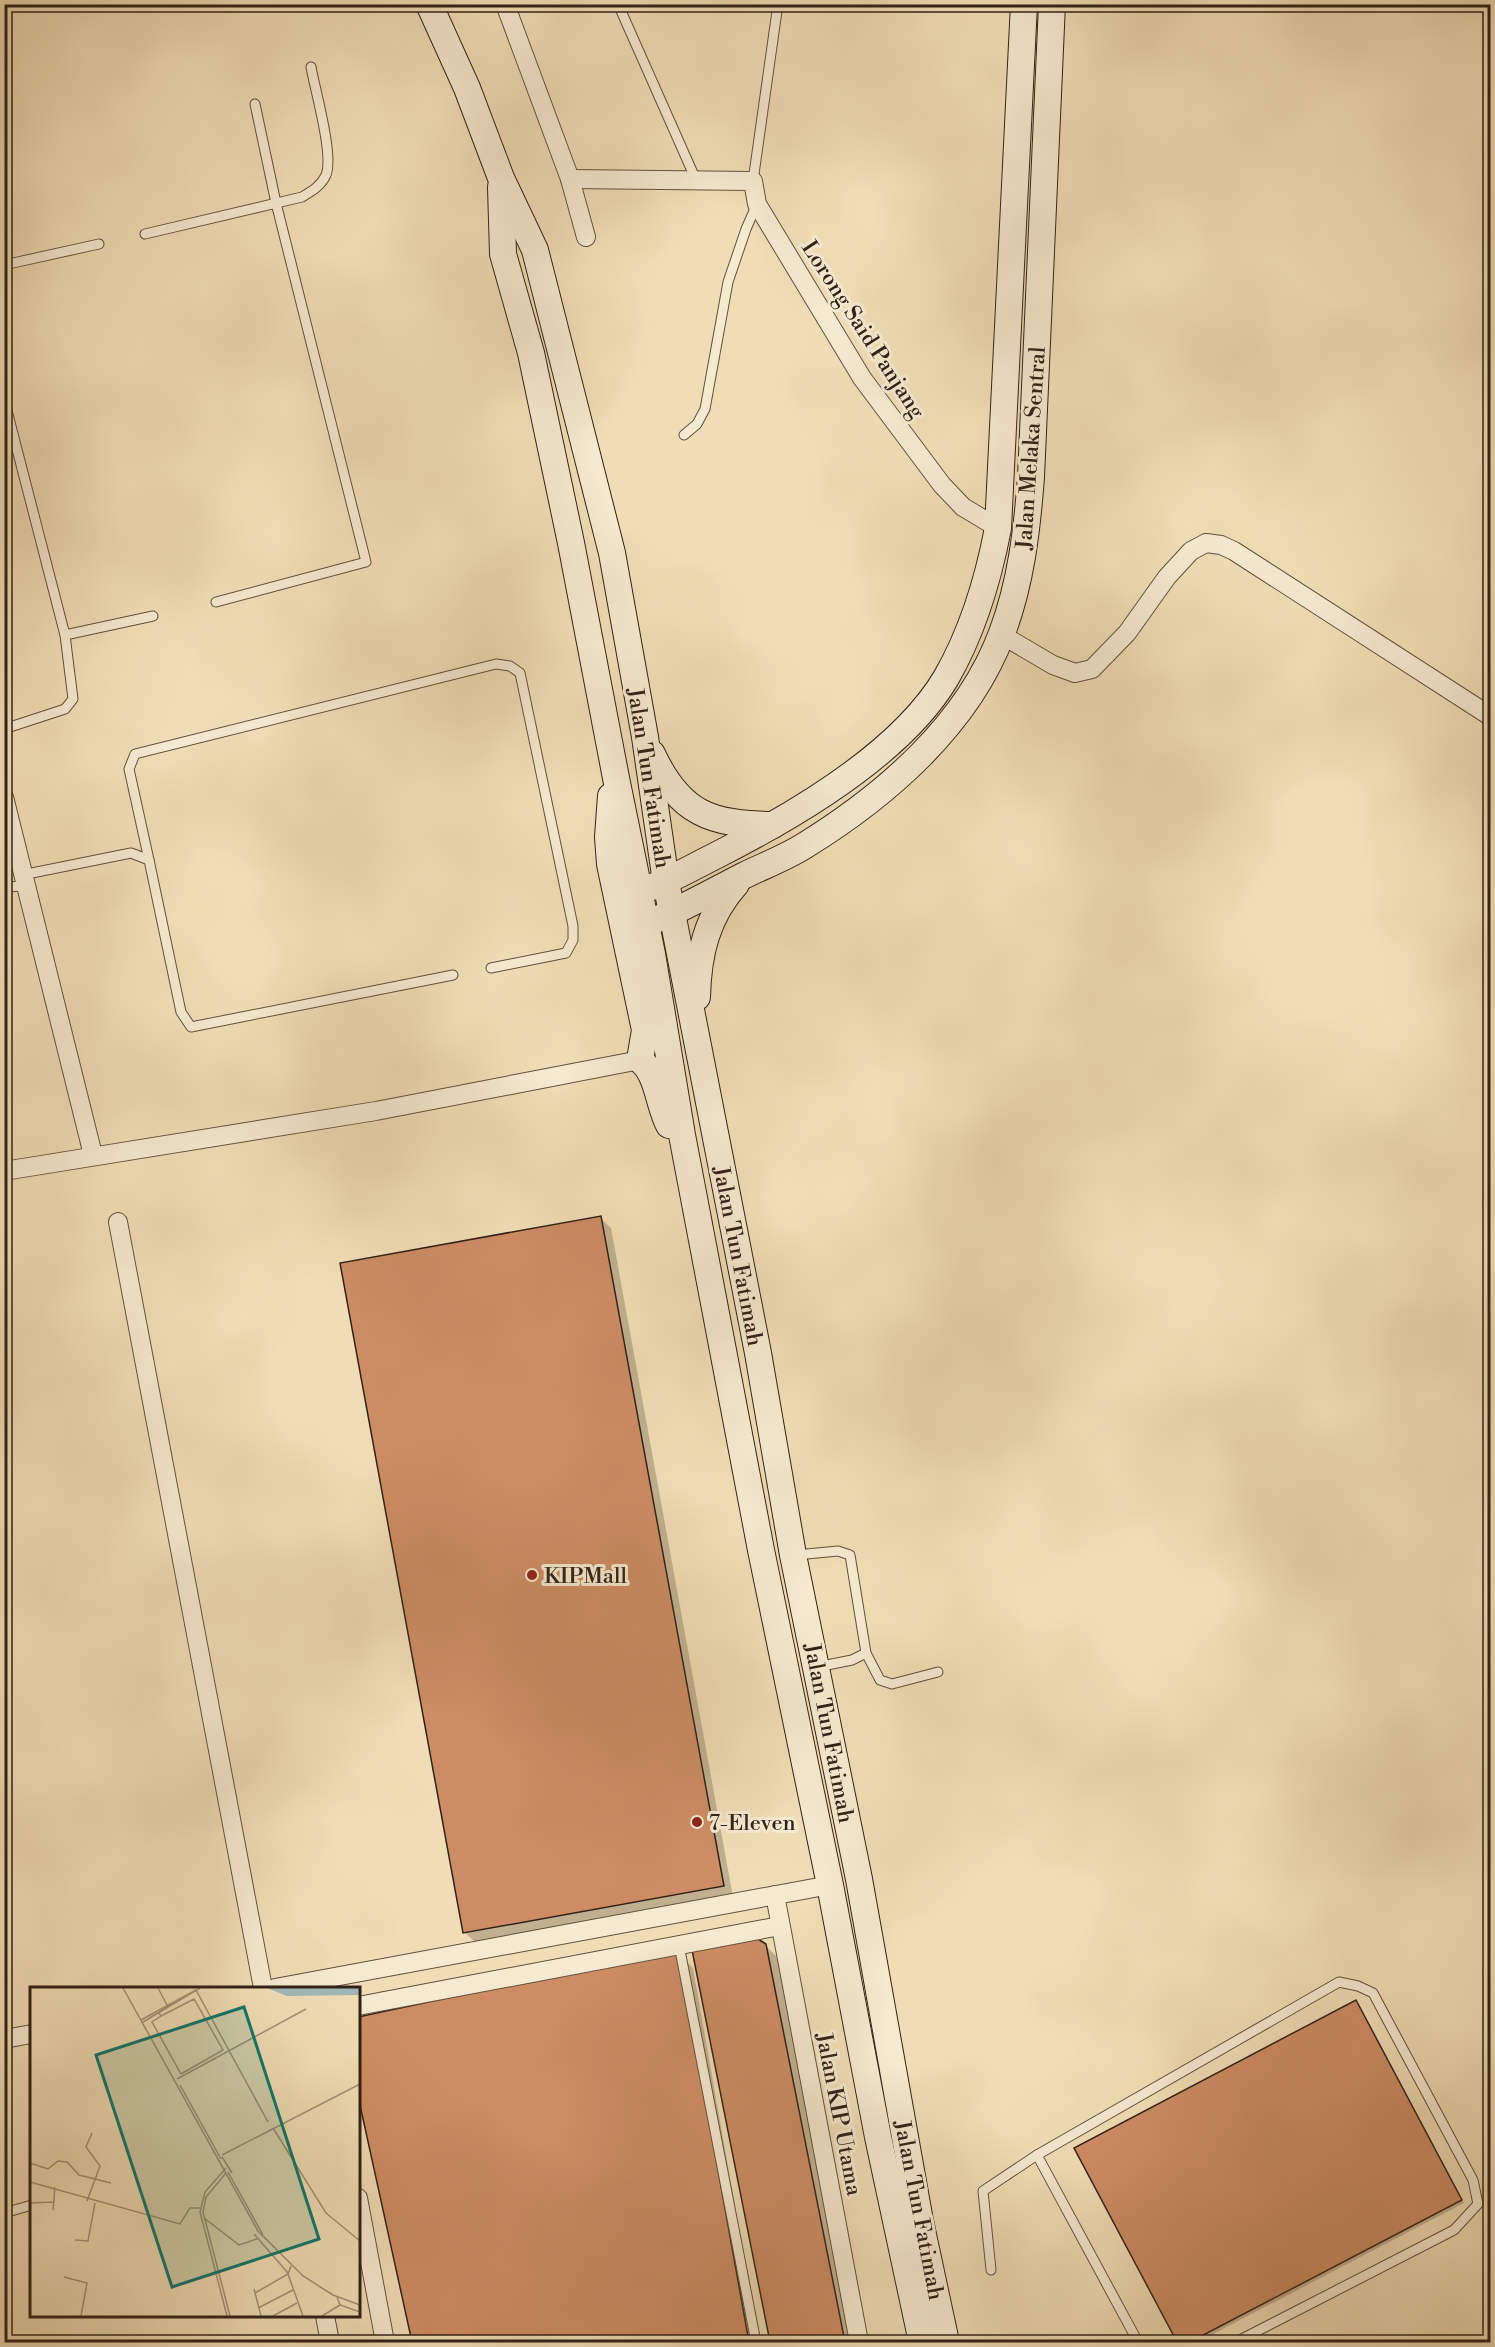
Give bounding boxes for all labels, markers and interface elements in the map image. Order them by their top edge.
street label: Lorong Said Panjang [795,236,931,424]
street label: Jalan Melaka Sentral [1011,345,1052,552]
street label: Jalan Tun Fatimah [621,685,676,870]
street label: Jalan Tun Fatimah [707,1163,768,1348]
place label: KIPMall [544,1563,628,1590]
marker: KIPMall [525,1568,539,1582]
street label: Jalan Tun Fatimah [798,1640,859,1825]
place label: 7-Eleven [709,1810,796,1837]
marker: 7-Eleven [690,1815,704,1829]
inset map [30,1987,360,2317]
street label: Jalan KIP Utama [809,2030,868,2199]
street label: Jalan Tun Fatimah [888,2117,949,2302]

